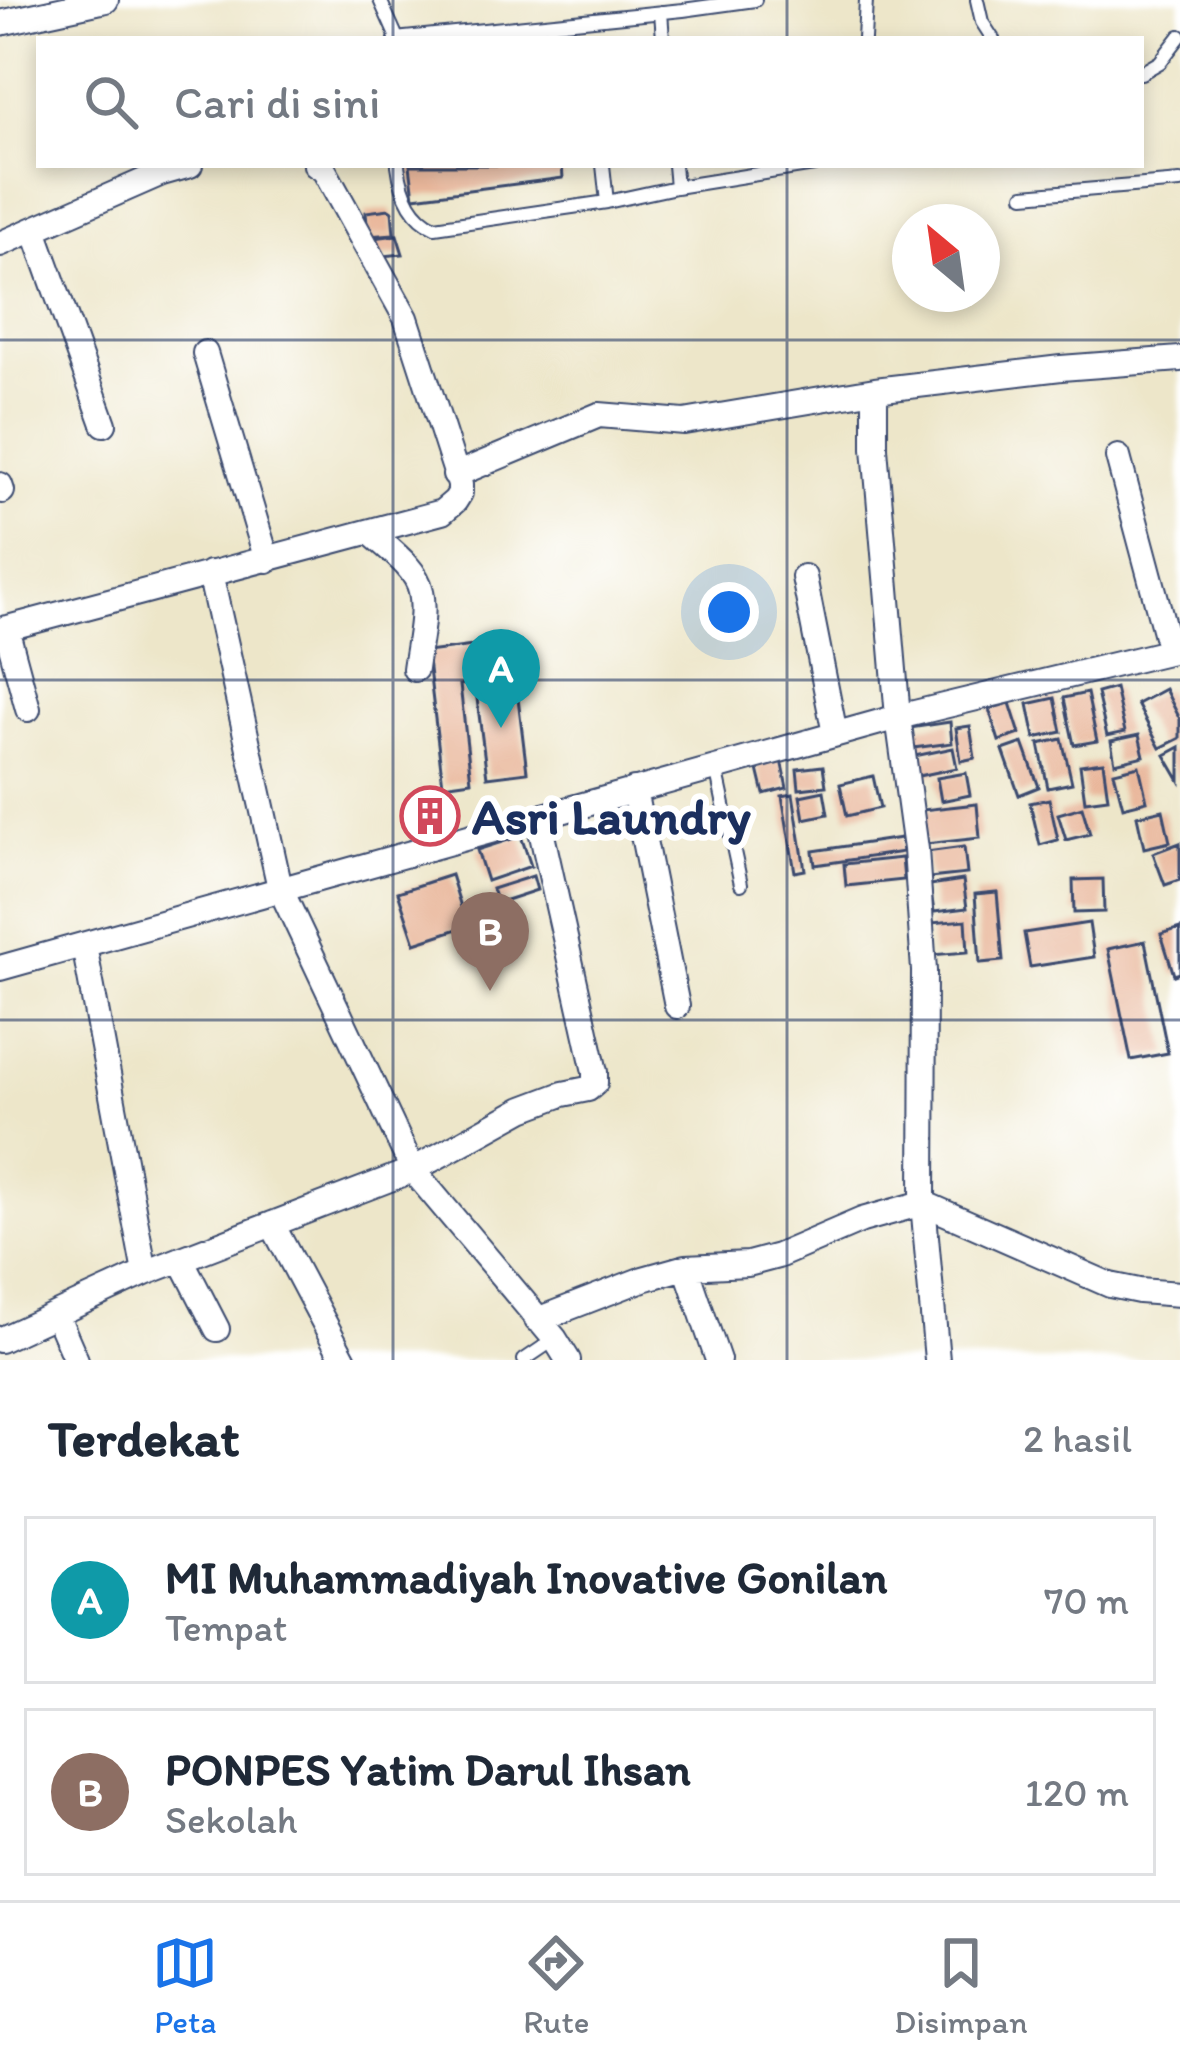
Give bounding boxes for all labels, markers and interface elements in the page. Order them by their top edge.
search box [36,36,1144,168]
icon: search [78,69,144,135]
text: Cari di sini [174,75,380,129]
north arrow [892,204,1000,312]
your location [699,582,759,642]
pin: A [462,629,540,728]
building icon: Asri Laundry [399,785,461,847]
place label: Asri Laundry [472,786,752,847]
pin: B [451,892,529,991]
text: Terdekat [48,1408,240,1469]
text: 2 hasil [1023,1415,1132,1462]
text: MI Muhammadiyah Inovative Gonilan [165,1550,888,1604]
text: A [78,1577,102,1624]
text: 70 m [1044,1577,1129,1624]
text: Tempat [165,1604,288,1651]
text: PONPES Yatim Darul Ihsan [165,1742,691,1796]
text: B [77,1769,103,1816]
text: 120 m [1025,1769,1129,1816]
text: Sekolah [165,1796,298,1843]
tab: Peta [152,1930,218,2041]
tab: Rute [523,1930,590,2041]
tab: Disimpan [894,1930,1028,2041]

